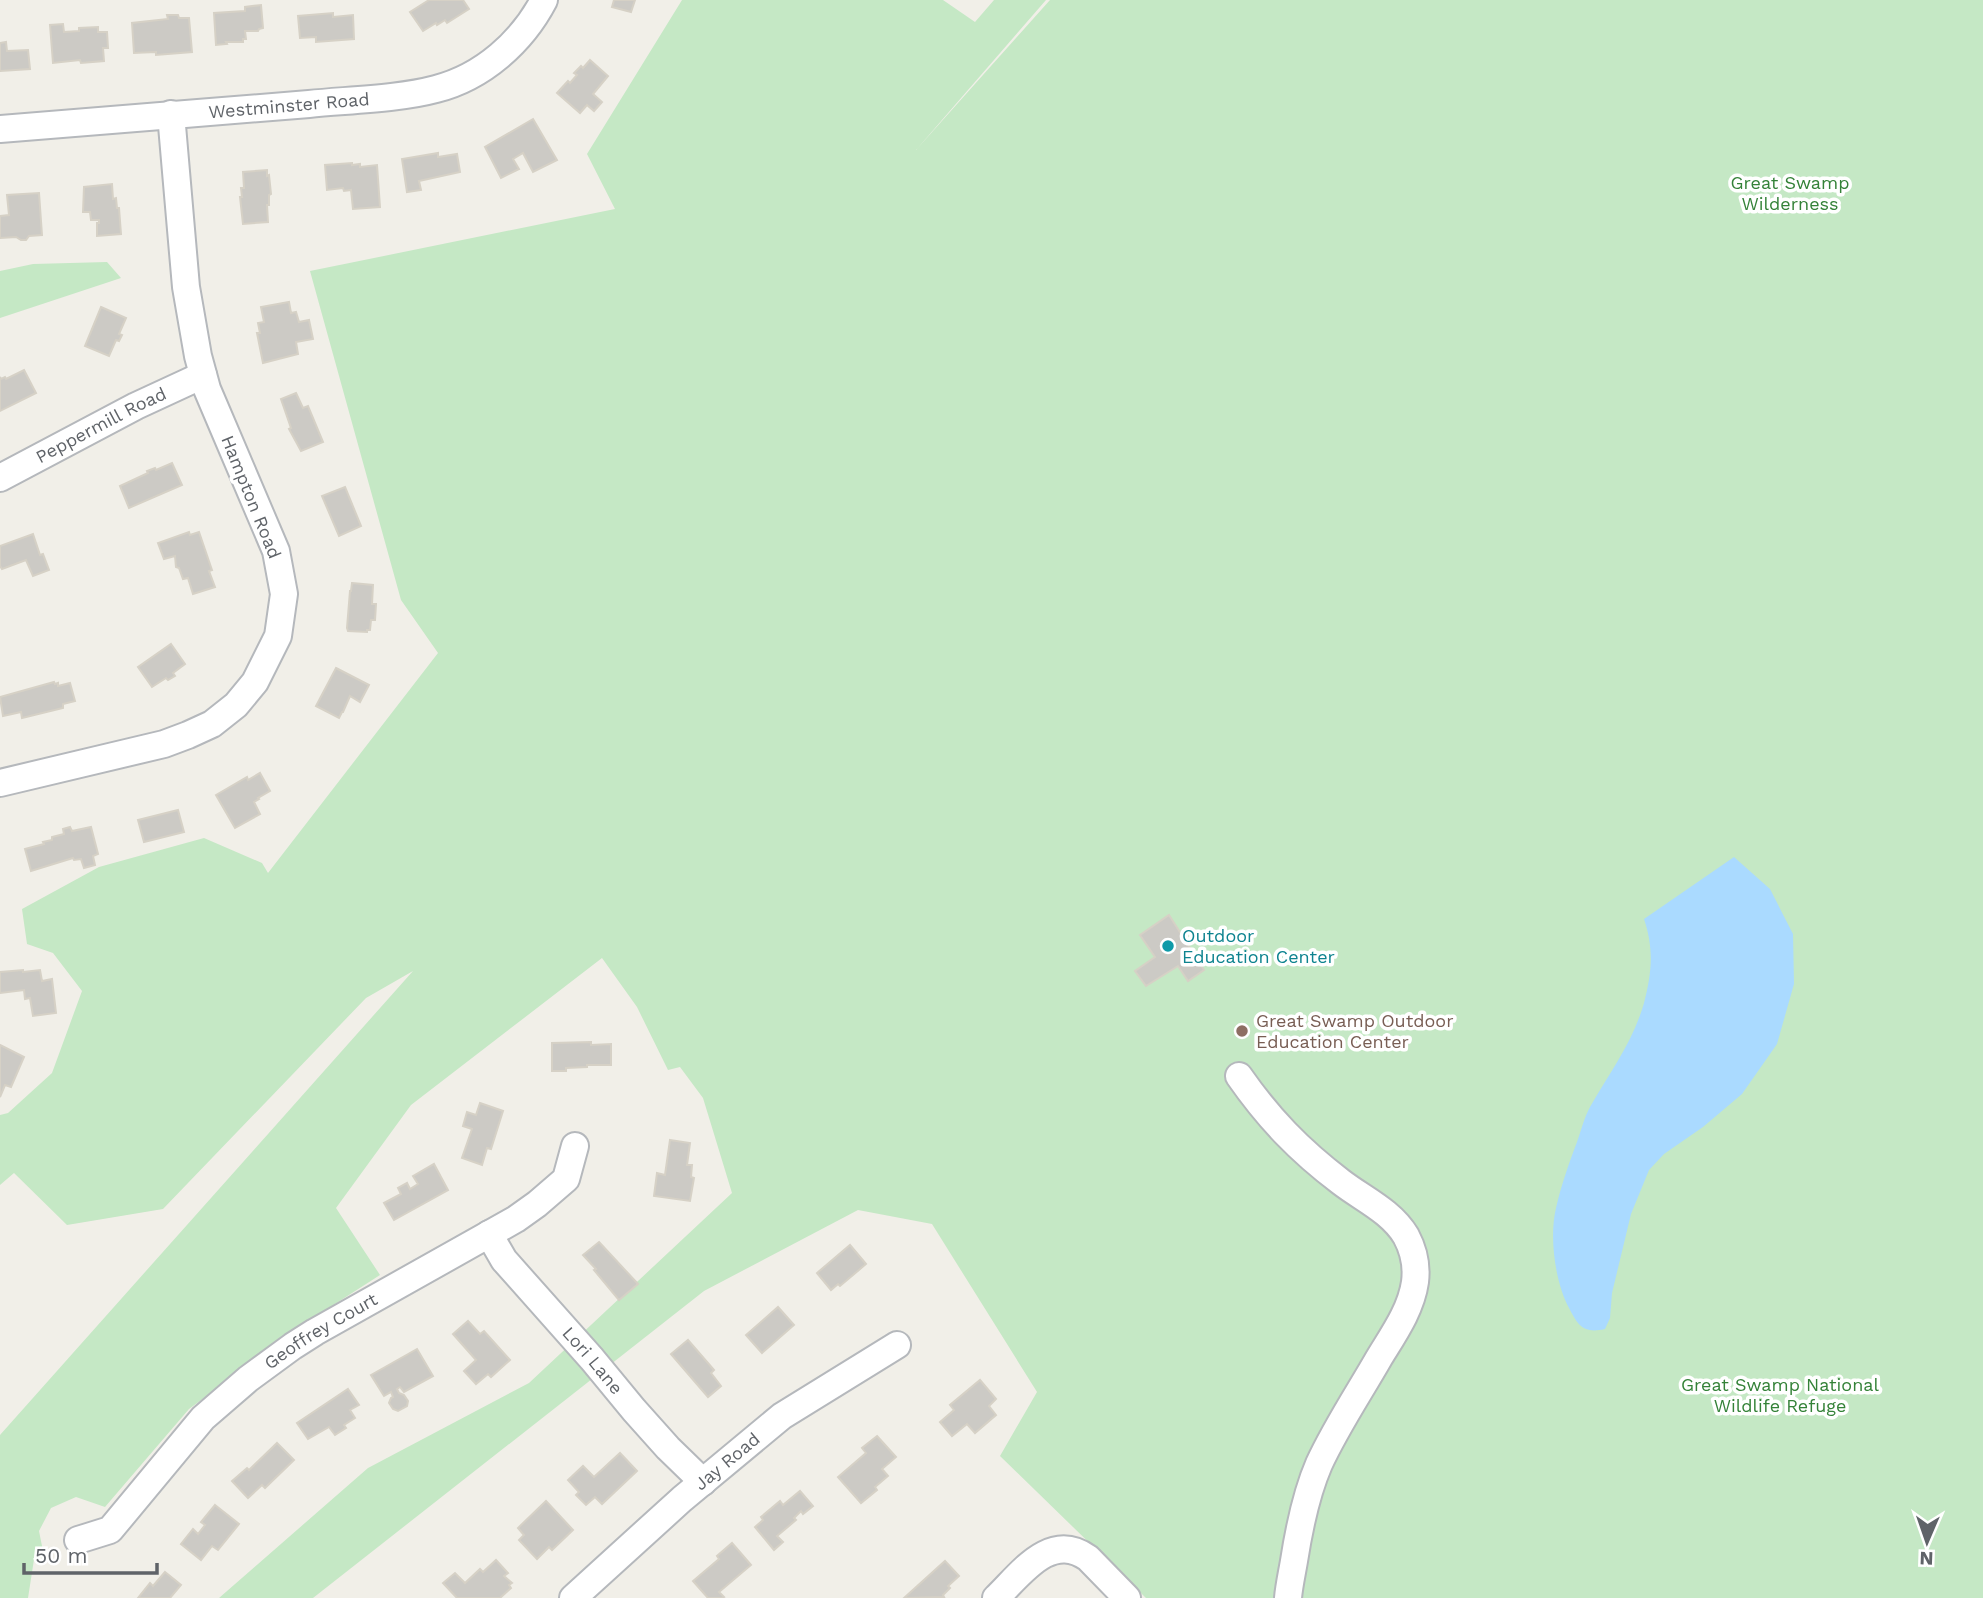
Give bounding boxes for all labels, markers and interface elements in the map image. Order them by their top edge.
street label: Westminster Road [208,88,370,122]
park label: Great Swamp Wilderness [1731,172,1850,214]
street label: Peppermill Road [32,383,169,467]
street label: Hampton Road [217,432,286,562]
place label: Outdoor Education Center [1182,925,1335,967]
marker: Outdoor Education Center [1160,938,1176,954]
place label: Great Swamp Outdoor Education Center [1256,1010,1453,1052]
marker: Great Swamp Outdoor Education Center [1234,1023,1250,1039]
street label: Geoffrey Court [260,1288,381,1374]
street label: Lori Lane [558,1322,628,1398]
park label: Great Swamp National Wildlife Refuge [1681,1374,1880,1416]
street label: Jay Road [690,1428,764,1494]
north arrow [1892,1507,1962,1577]
scale bar [24,1532,158,1576]
text: 50 m [35,1543,87,1568]
text: N [1919,1547,1934,1570]

